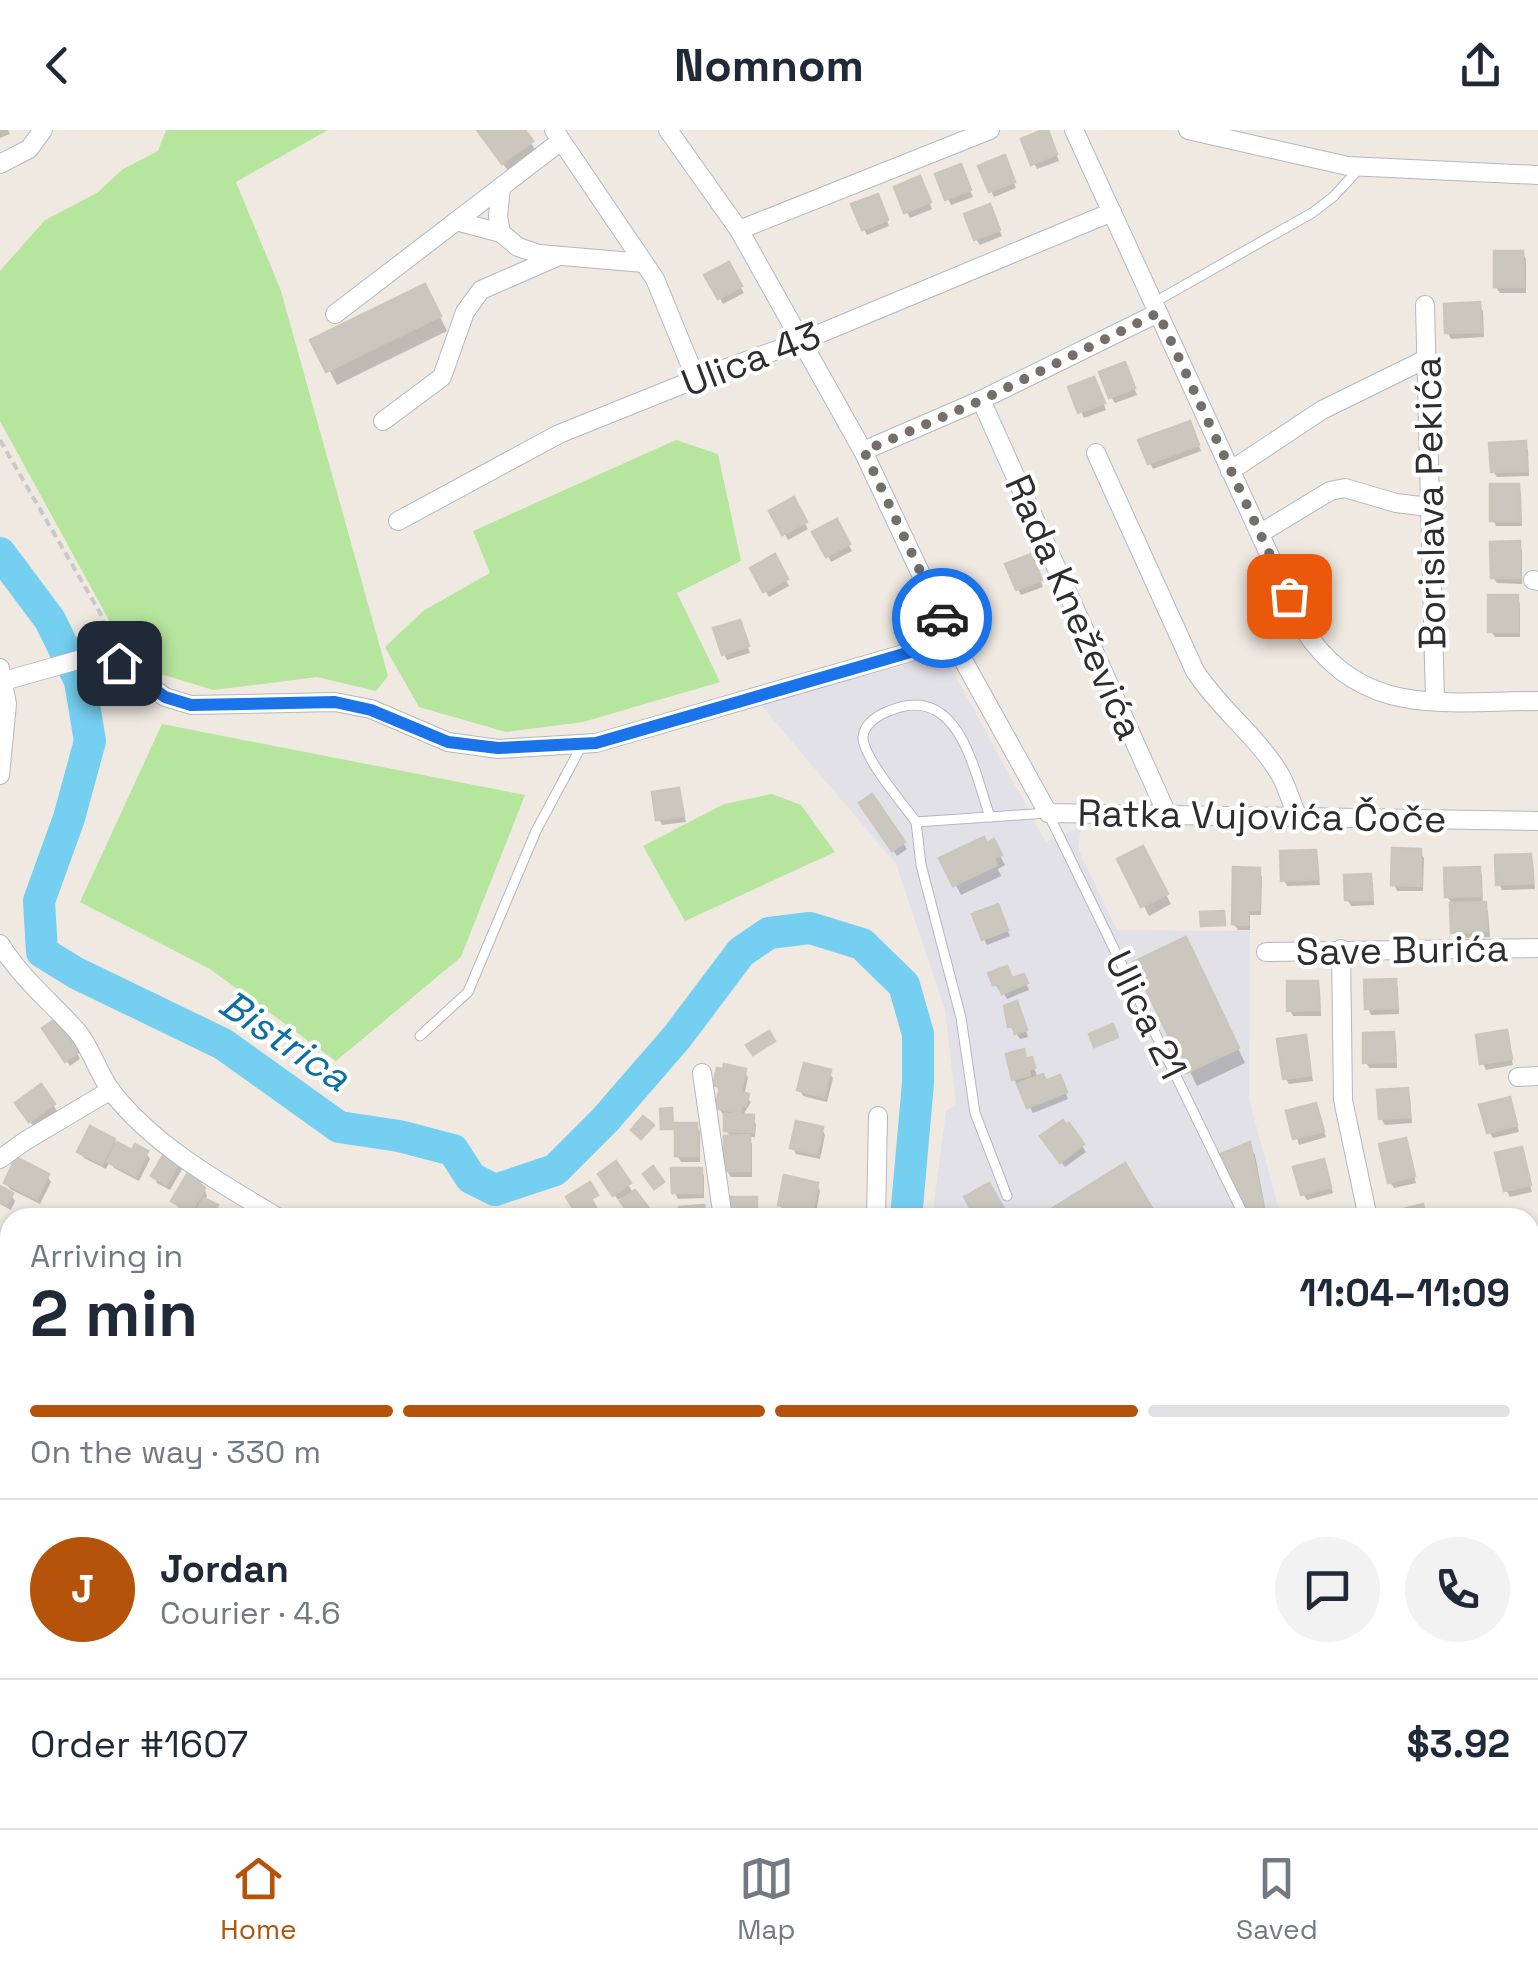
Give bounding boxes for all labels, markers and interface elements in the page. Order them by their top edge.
text: Nomnom [674,37,864,94]
icon: back [30,38,85,93]
icon: share [1453,38,1508,93]
street label: Ulica 43 [675,311,827,407]
street label: Borislava Pekića [1403,356,1457,650]
street label: Rada Kneževića [994,467,1154,747]
pin [1247,554,1332,639]
courier [892,568,992,668]
icon: bag [1262,569,1317,624]
icon: car [915,591,970,646]
pin [77,621,162,706]
icon: home [92,636,147,691]
street label: Ratka Vujovića Čoče [1077,789,1447,843]
street label: Save Burića [1295,924,1509,976]
street label: Ulica 21 [1094,943,1198,1087]
water label: Bistrica [209,978,361,1103]
text: Arriving in [30,1236,183,1276]
text: 11:04–11:09 [1300,1269,1510,1317]
text: 2 min [30,1272,198,1355]
text: On the way · 330 m [30,1432,321,1472]
button: chat [1275,1537,1380,1642]
button: phone [1405,1537,1510,1642]
text: Jordan [160,1545,289,1593]
text: J [71,1565,94,1613]
text: Courier · 4.6 [160,1593,341,1633]
text: Order #1607 [30,1720,248,1768]
text: $3.92 [1407,1720,1510,1768]
tab: Home [220,1851,297,1947]
tab: Map [737,1851,796,1947]
tab: Saved [1236,1851,1318,1947]

